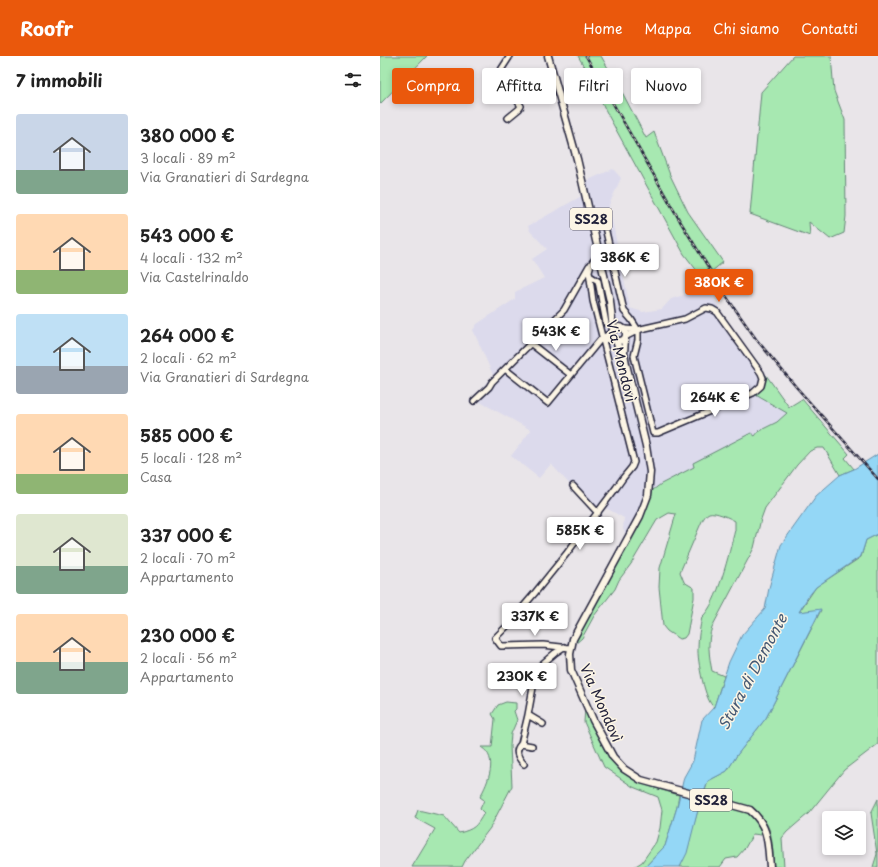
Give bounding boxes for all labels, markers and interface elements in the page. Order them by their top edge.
text: Roofr [20,14,73,42]
text: Home [584,18,622,39]
text: Mappa [644,18,691,39]
text: Chi siamo [713,18,779,39]
text: Contatti [801,18,858,39]
text: 7 immobili [16,67,102,93]
chip: Compra [392,68,474,104]
chip: Affitta [482,68,556,104]
chip: Filtri [564,68,623,104]
chip: Nuovo [631,68,701,104]
icon: filters [342,69,364,91]
text: 380 000 € [140,122,235,148]
icon: home [48,130,96,178]
text: 3 locali · 89 m² [140,148,236,167]
text: Via Granatieri di Sardegna [140,167,309,186]
road number: SS28 [570,208,612,230]
text: 543 000 € [140,222,234,248]
icon: home [48,230,96,278]
pin: 386K € [592,244,658,278]
text: 386K € [600,247,650,266]
text: 4 locali · 132 m² [140,248,243,267]
text: Via Castelrinaldo [140,267,249,286]
pin: 380K € [686,269,752,303]
text: 380K € [694,272,744,291]
pin: 543K € [523,318,589,352]
street label: Via Mondovì [601,318,642,404]
text: 543K € [531,321,581,340]
text: 264 000 € [140,322,234,348]
icon: home [48,330,96,378]
text: 2 locali · 62 m² [140,348,237,367]
text: Via Granatieri di Sardegna [140,367,309,386]
pin: 264K € [682,384,748,418]
text: 264K € [690,387,740,406]
text: 585 000 € [140,422,233,448]
icon: home [48,430,96,478]
text: 5 locali · 128 m² [140,448,242,467]
text: Casa [140,467,172,486]
pin: 585K € [547,517,613,551]
text: 585K € [556,520,604,539]
text: 337 000 € [140,522,232,548]
icon: home [48,530,96,578]
text: 2 locali · 70 m² [140,548,236,567]
text: Appartamento [140,567,234,586]
pin: 337K € [502,603,568,637]
text: 337K € [511,606,559,625]
water label: Stura di Demonte [711,608,792,733]
text: 230 000 € [140,622,235,648]
icon: home [48,630,96,678]
text: 2 locali · 56 m² [140,648,237,667]
street label: Via Mondovì [575,660,628,745]
pin: 230K € [489,663,555,697]
text: 230K € [497,666,547,685]
text: Appartamento [140,667,234,686]
road number: SS28 [690,789,732,811]
map controls [822,811,866,855]
button: layers [822,811,866,855]

